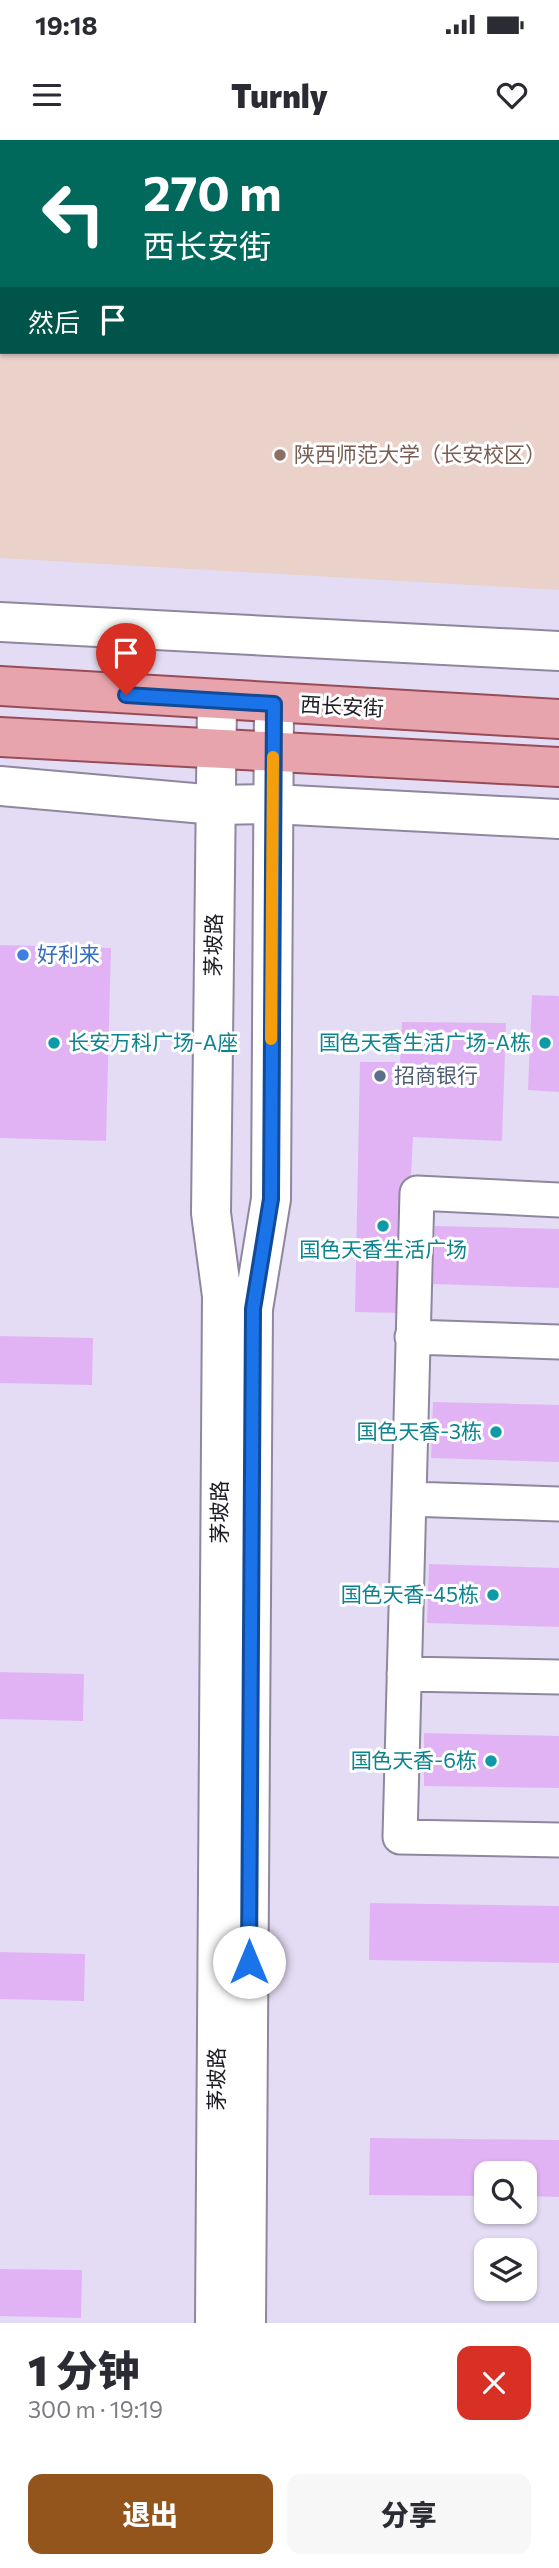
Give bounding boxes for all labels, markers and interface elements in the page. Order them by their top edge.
text: 19:18 [35,9,98,40]
text: Turnly [231,75,328,115]
icon: menu [28,76,66,114]
icon: heart [493,76,531,114]
text: 270 m [143,161,282,221]
icon: left [28,168,119,259]
text: 西长安街 [143,225,271,265]
icon: arrive [94,301,132,339]
text: 然后 [28,306,80,337]
place label: 陕西师范大学（长安校区） [294,441,546,466]
marker: 陕西师范大学（长安校区） [272,447,288,463]
pin [96,623,156,695]
icon: arrive [107,634,145,672]
street label: 西长安街 [299,691,385,720]
street label: 茅坡路 [199,913,226,977]
place label: 好利来 [37,941,100,966]
marker: 好利来 [15,947,31,963]
place label: 长安万科广场-A座 [68,1029,238,1054]
place label: 国色天香生活广场-A栋 [319,1029,531,1054]
marker: 长安万科广场-A座 [46,1035,62,1051]
marker: 国色天香生活广场-A栋 [537,1035,553,1051]
place label: 招商银行 [394,1062,478,1087]
marker: 招商银行 [372,1068,388,1084]
marker: 国色天香生活广场 [375,1218,391,1234]
place label: 国色天香生活广场 [299,1236,467,1261]
place label: 国色天香-3栋 [356,1418,482,1443]
marker: 国色天香-3栋 [488,1424,504,1440]
street label: 茅坡路 [206,1481,231,1544]
place label: 国色天香-45栋 [340,1581,479,1606]
marker: 国色天香-45栋 [485,1587,501,1603]
place label: 国色天香-6栋 [350,1747,477,1772]
marker: 国色天香-6栋 [483,1753,499,1769]
position arrow [212,1925,286,1999]
street label: 茅坡路 [203,2048,228,2111]
map controls [474,2161,537,2301]
button: search [474,2161,537,2224]
button: layers [474,2238,537,2301]
text: 1 分钟 [28,2343,140,2395]
button: close [457,2346,531,2420]
text: 300 m · 19:19 [28,2395,163,2423]
button: 退出 [28,2474,273,2554]
button: 分享 [287,2474,531,2554]

